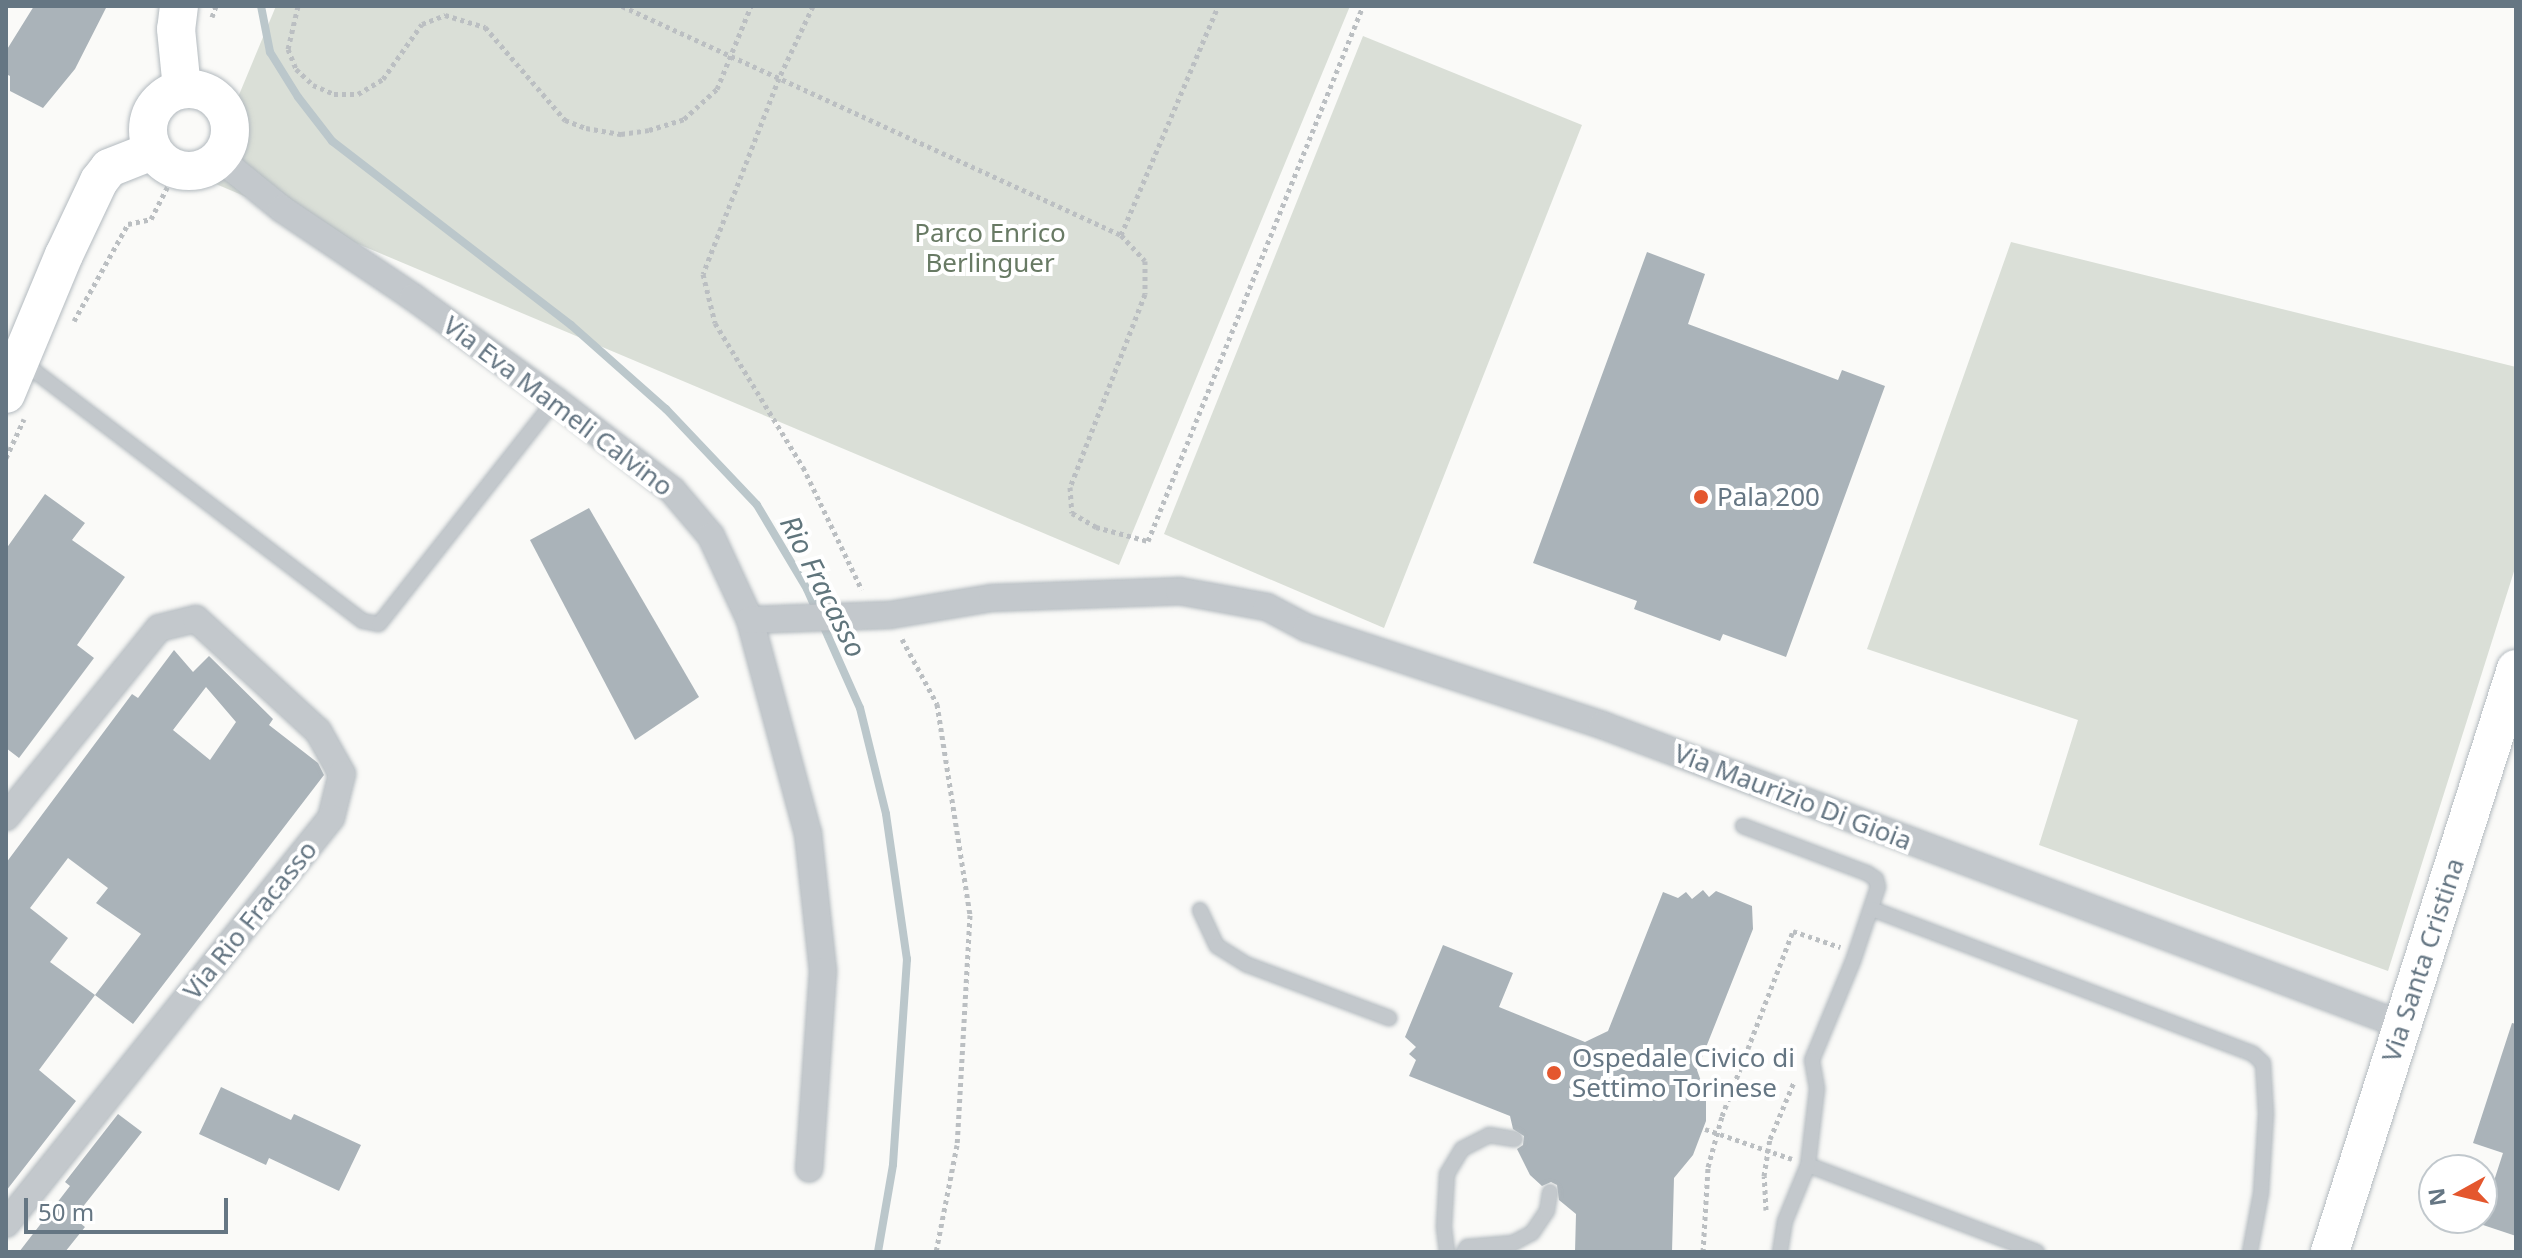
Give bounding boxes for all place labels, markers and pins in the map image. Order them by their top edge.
place label: Pala 200 [1717,481,1820,513]
marker: Pala 200 [1692,488,1710,506]
place label: Ospedale Civico di Settimo Torinese [1572,1042,1795,1104]
marker: Ospedale Civico di Settimo Torinese [1543,1062,1565,1084]

